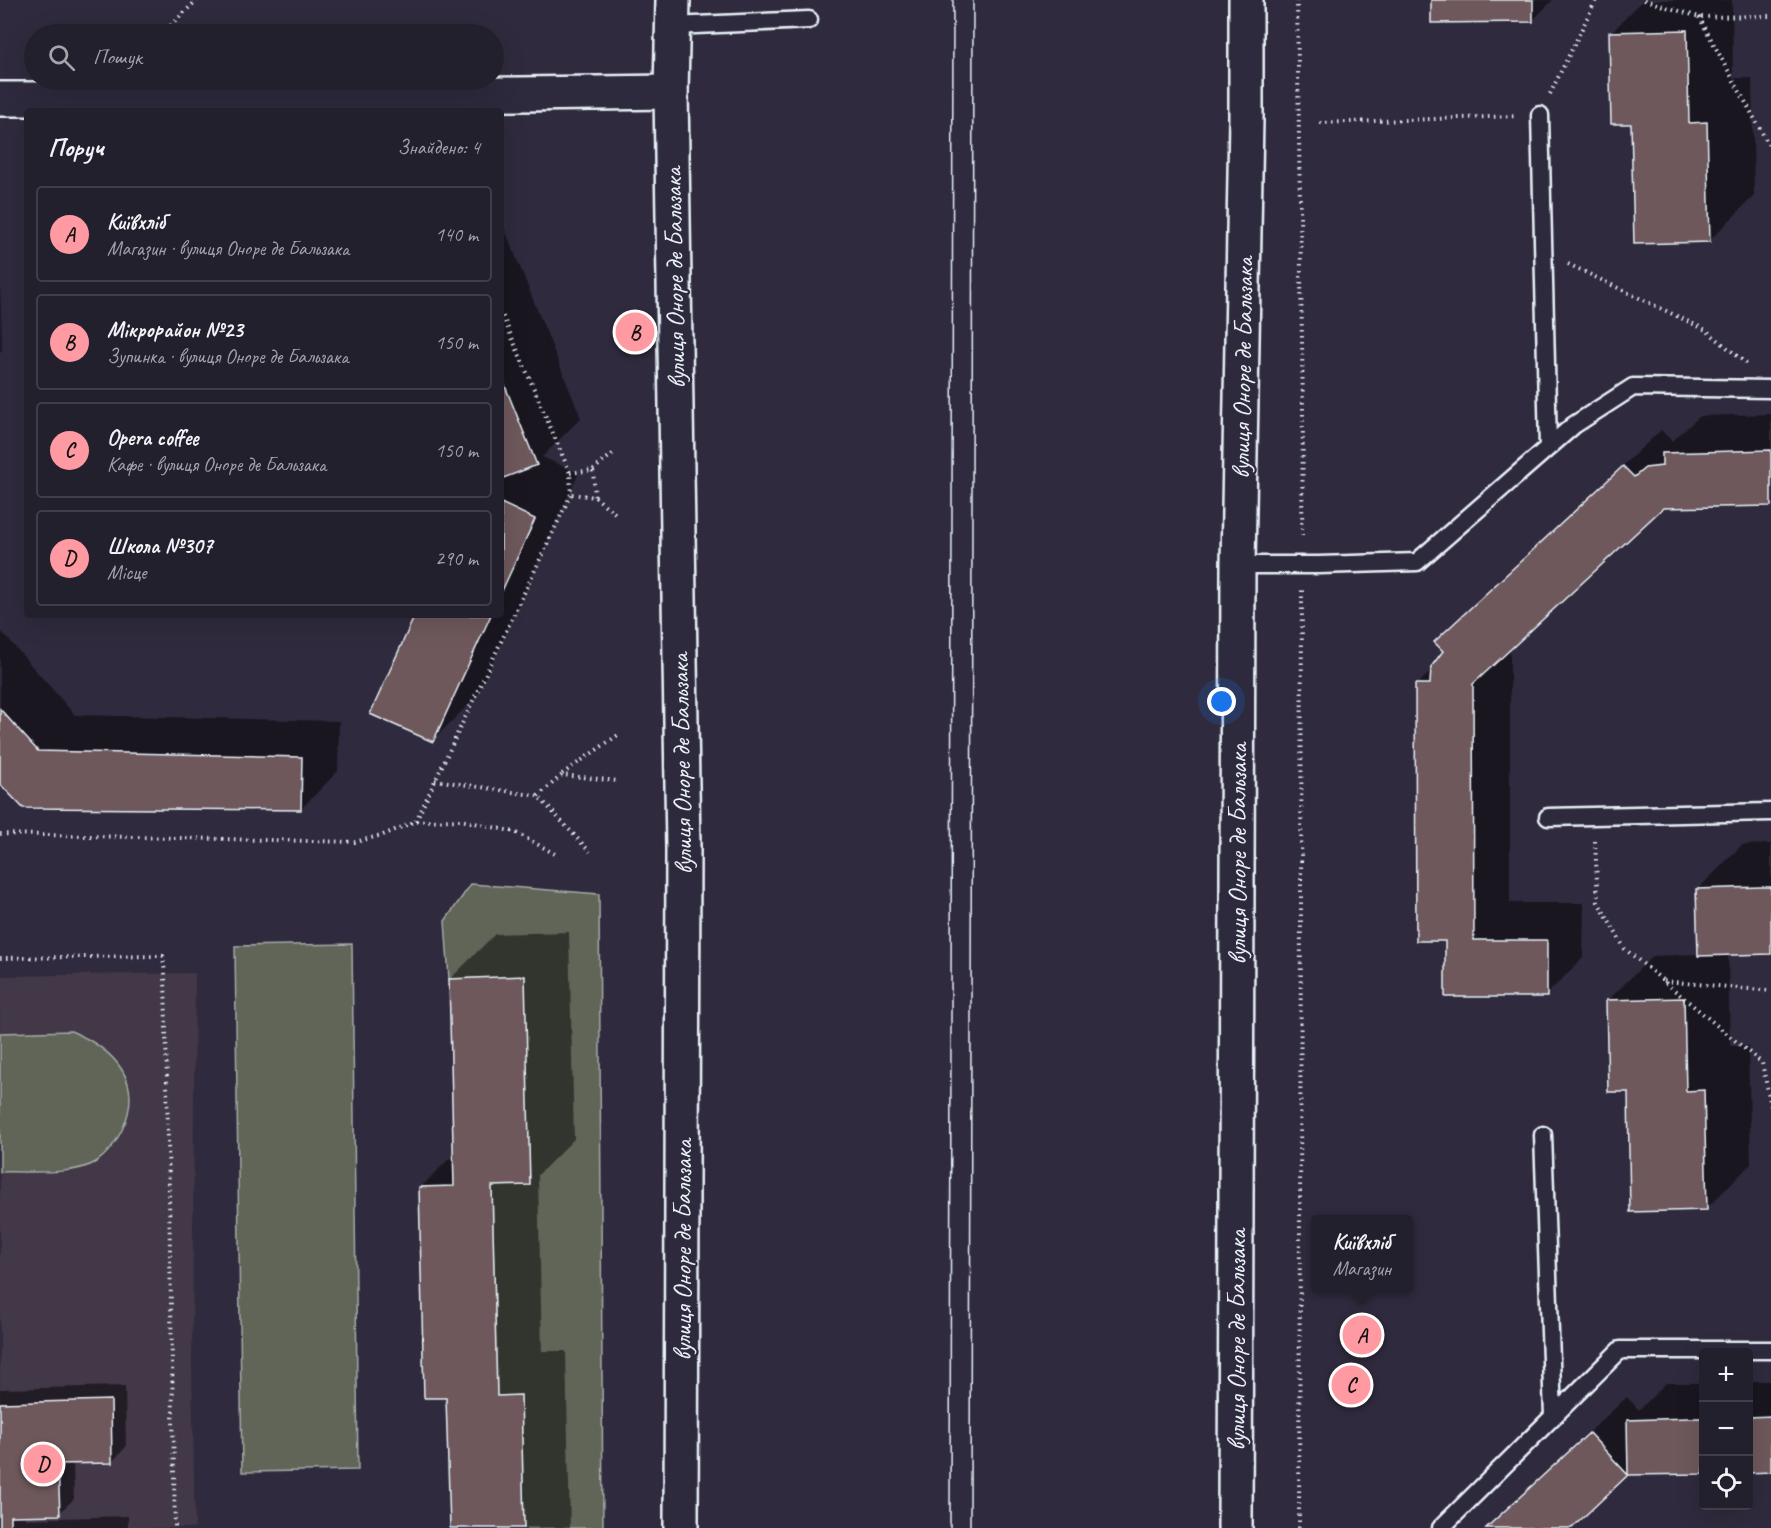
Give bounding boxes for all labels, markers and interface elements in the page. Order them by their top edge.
search box [24,24,504,90]
icon: search [45,41,78,74]
text: Пошук [93,43,142,71]
text: Поруч [48,131,104,164]
text: Знайдено: 4 [398,135,480,160]
street label: вулиця Оноре де Бальзака [656,165,693,389]
text: Київхліб [107,208,166,236]
text: A [64,222,75,247]
text: 140 m [435,222,478,247]
text: Магазин · вулиця Оноре де Бальзака [107,236,349,261]
street label: вулиця Оноре де Бальзака [1224,255,1261,479]
pin: B [616,310,654,354]
text: Мікрорайон №23 [107,316,243,344]
text: B [64,330,75,355]
text: 150 m [435,330,478,355]
text: Зупинка · вулиця Оноре де Бальзака [107,344,348,369]
text: Opera coffee [107,424,198,452]
text: C [65,438,74,463]
text: 150 m [435,438,478,463]
text: Кафе · вулиця Оноре де Бальзака [107,452,326,477]
text: Школа №307 [107,532,213,560]
text: D [64,546,75,571]
text: 290 m [435,546,478,571]
text: Місце [107,560,147,585]
street label: вулиця Оноре де Бальзака [663,651,700,875]
your location [1207,687,1236,716]
street label: вулиця Оноре де Бальзака [1221,741,1254,965]
street label: вулиця Оноре де Бальзака [666,1137,699,1361]
popup [1311,1215,1413,1293]
street label: вулиця Оноре де Бальзака [1220,1227,1253,1451]
text: Київхліб [1333,1228,1391,1256]
text: Магазин [1333,1256,1391,1281]
pin: A [1342,1312,1382,1358]
map controls [1699,1348,1753,1510]
button: + [1699,1348,1753,1402]
pin: C [1332,1362,1370,1408]
button: − [1699,1402,1753,1456]
pin: D [24,1442,63,1486]
button: locate [1699,1456,1753,1510]

